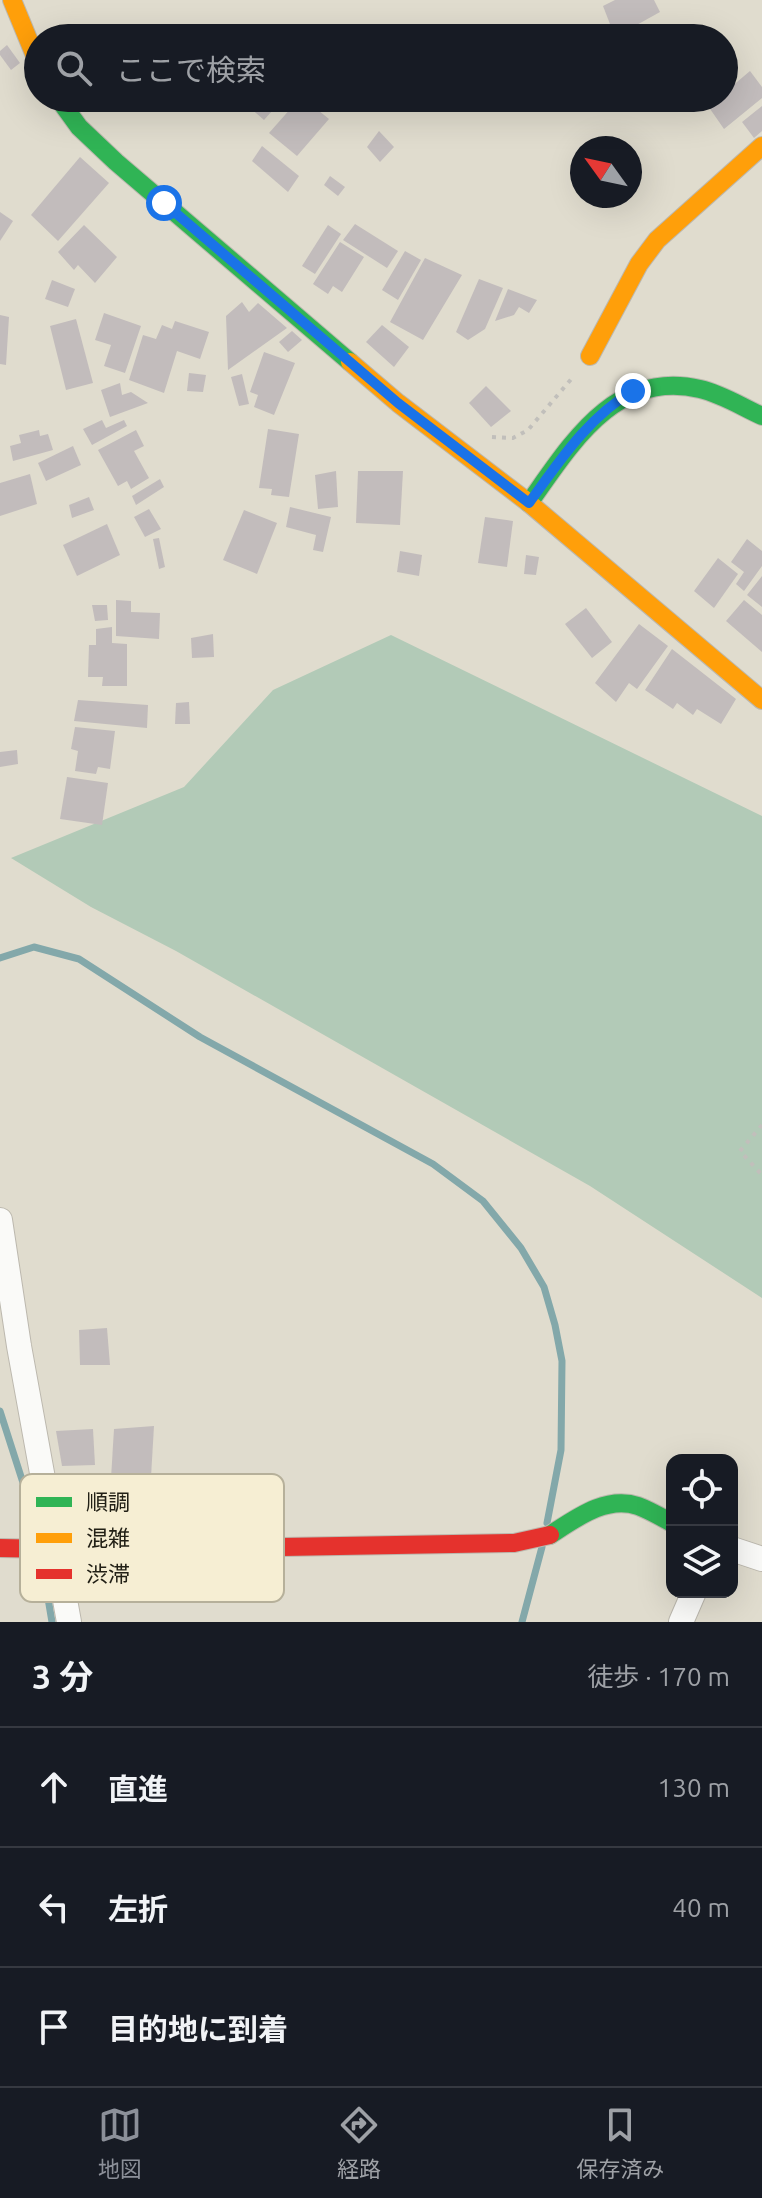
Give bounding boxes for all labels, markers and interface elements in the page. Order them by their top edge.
search box [24,24,738,112]
icon: search [52,46,96,90]
text: ここで検索 [116,53,266,87]
north arrow [570,136,642,208]
route start [146,185,182,221]
route end [615,373,651,409]
map controls [666,1454,738,1598]
button: locate [666,1454,738,1526]
legend [20,1474,284,1602]
text: 順調 [86,1489,130,1514]
text: 混雑 [86,1525,130,1550]
button: layers [666,1526,738,1598]
text: 渋滞 [86,1561,130,1586]
text: 3 分 [32,1657,93,1695]
text: 徒歩 · 170 m [587,1662,730,1691]
icon: ahead [32,1765,76,1809]
text: 直進 [108,1772,168,1806]
text: 130 m [658,1773,730,1802]
icon: left [32,1885,76,1929]
text: 左折 [108,1892,168,1926]
text: 40 m [672,1893,730,1922]
icon: arrive [32,2005,76,2049]
text: 目的地に到着 [108,2012,288,2046]
tab: 地図 [98,2103,142,2183]
tab: 経路 [337,2103,381,2183]
tab: 保存済み [576,2103,664,2183]

